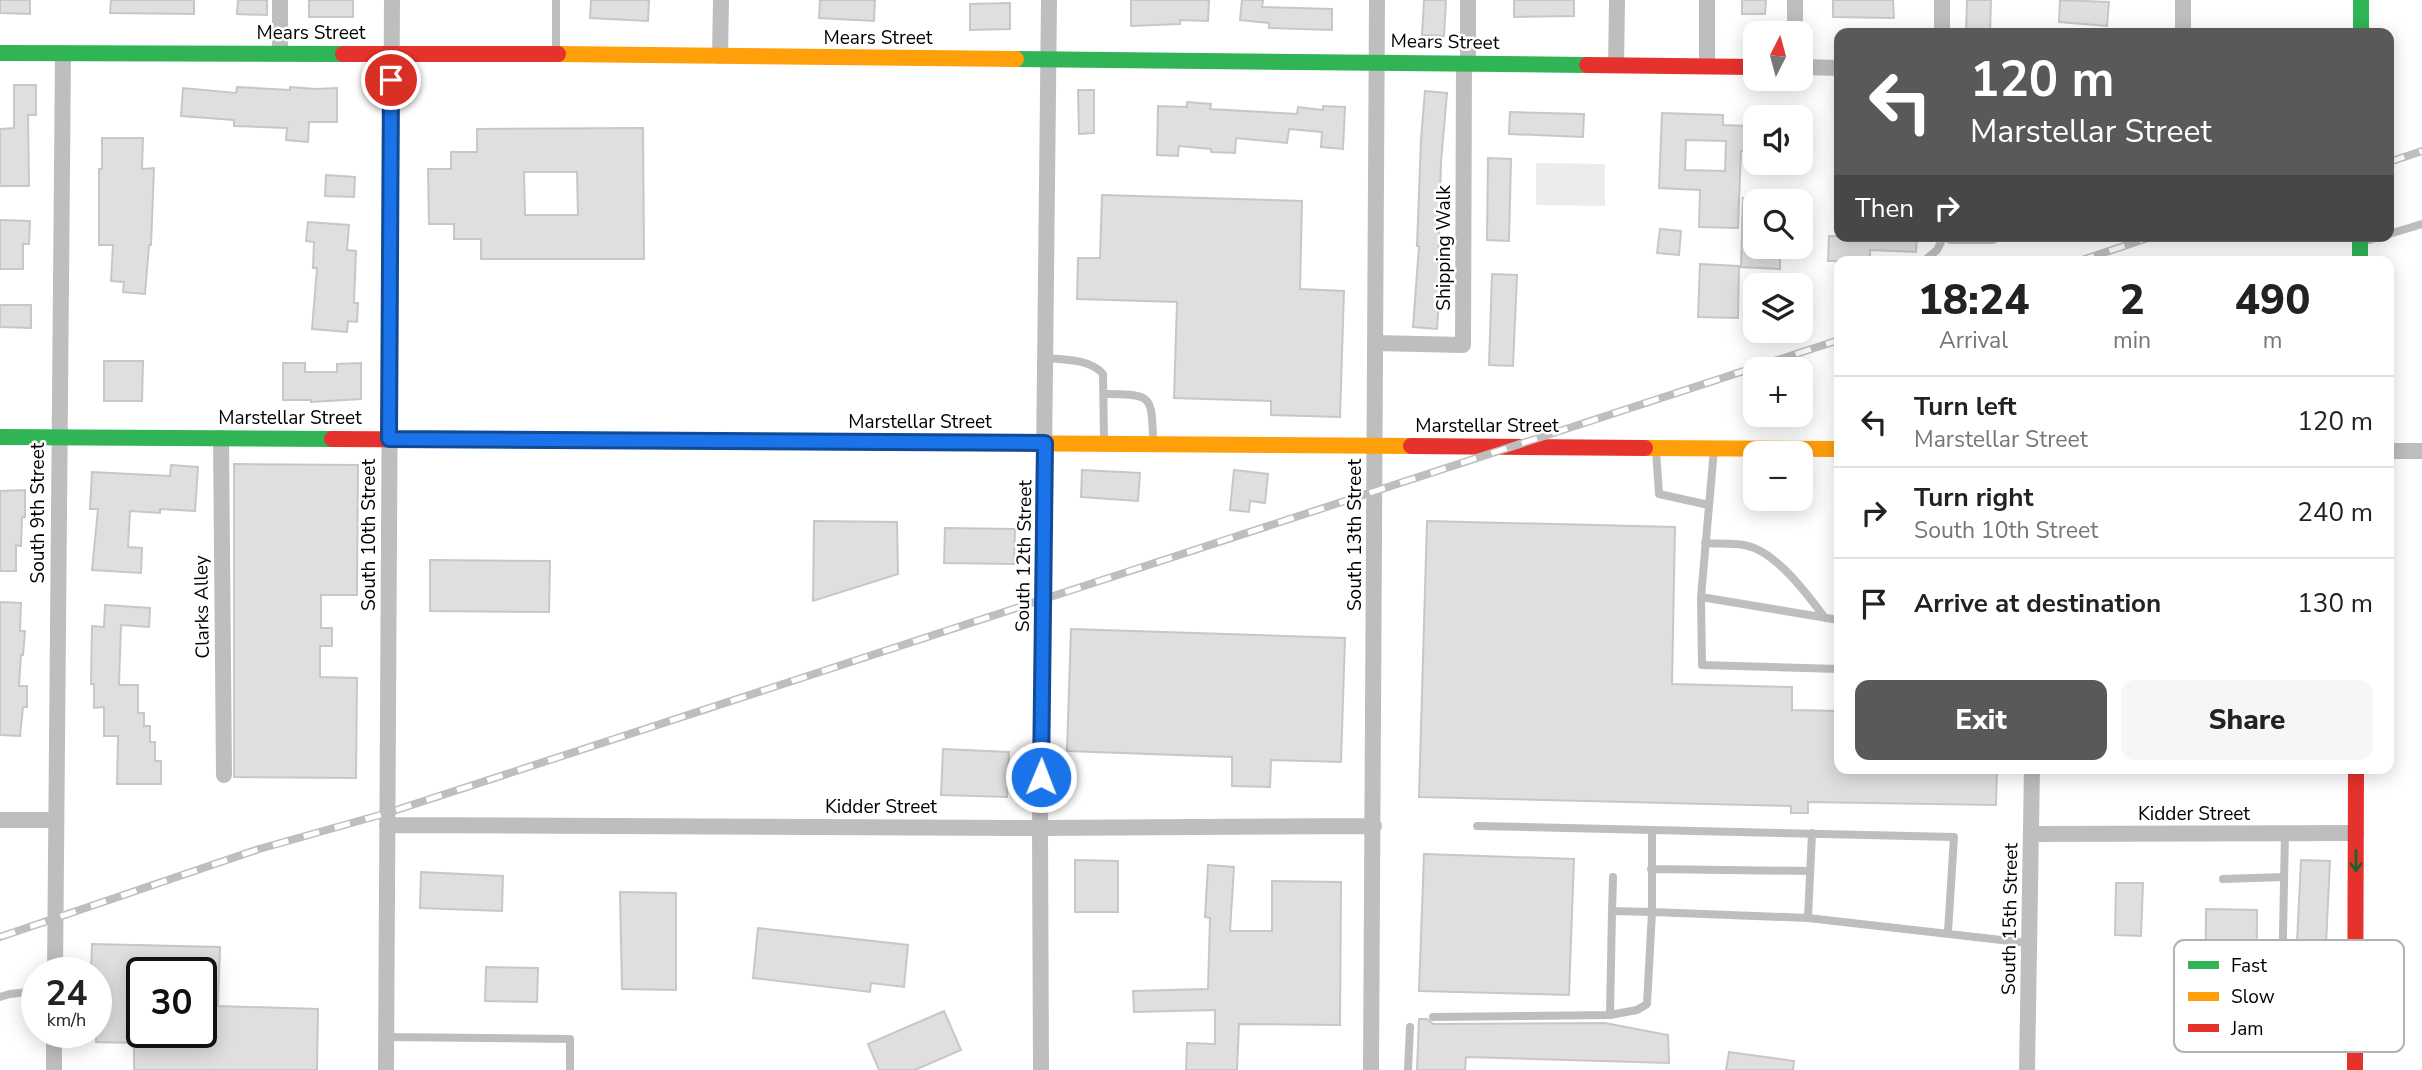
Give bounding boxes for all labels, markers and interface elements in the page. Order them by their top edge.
street label: Mears Street [257,20,366,46]
north arrow [1743,21,1813,91]
map controls [1743,21,1813,511]
street label: Mears Street [824,25,933,51]
street label: Mears Street [1390,28,1500,56]
text: 120 m [1970,46,2114,113]
pin [361,50,421,110]
icon: left [1855,56,1946,147]
icon: arrive [372,61,410,99]
button: sound [1743,105,1813,175]
text: Marstellar Street [1970,110,2212,153]
street label: Shipping Walk [1431,185,1457,311]
button: search [1743,189,1813,259]
icon: right [1928,189,1966,227]
text: Then [1855,191,1914,226]
text: 18:24 [1918,272,2029,329]
text: 2 [2119,272,2145,329]
text: 490 [2235,272,2310,329]
button: layers [1743,273,1813,343]
text: Arrival [1939,325,2008,356]
text: min [2113,325,2151,356]
text: m [2263,325,2282,356]
button: + [1743,357,1813,427]
text: Turn left [1914,389,2017,424]
icon: left [1855,403,1893,441]
text: 120 m [2297,404,2373,439]
street label: Marstellar Street [218,405,362,431]
street label: Marstellar Street [848,409,992,435]
street label: Marstellar Street [1415,413,1559,439]
text: Marstellar Street [1914,424,2088,455]
button: − [1743,441,1813,511]
street label: South 9th Street [25,442,51,583]
street label: South 10th Street [356,459,382,611]
street label: South 13th Street [1342,459,1368,611]
street label: South 12th Street [1010,479,1038,632]
text: Turn right [1914,480,2033,515]
icon: right [1855,494,1893,532]
text: 240 m [2297,495,2373,530]
text: South 10th Street [1914,515,2098,546]
street label: Clarks Alley [188,555,216,659]
icon: arrive [1855,585,1893,623]
text: Arrive at destination [1914,586,2161,621]
text: 130 m [2297,586,2373,621]
button: Exit [1855,680,2107,760]
button: Share [2121,680,2373,760]
position arrow [1004,740,1078,814]
street label: Kidder Street [825,794,937,820]
street label: Kidder Street [2138,801,2250,827]
street label: South 15th Street [1996,842,2024,995]
one-way arrow [2349,849,2363,872]
legend [2174,940,2404,1052]
text: Fast [2231,953,2267,979]
speed limit sign: 30 [126,957,217,1048]
text: 24 [45,970,88,1017]
text: Slow [2231,984,2275,1010]
text: km/h [47,1008,86,1032]
text: Jam [2230,1016,2264,1042]

